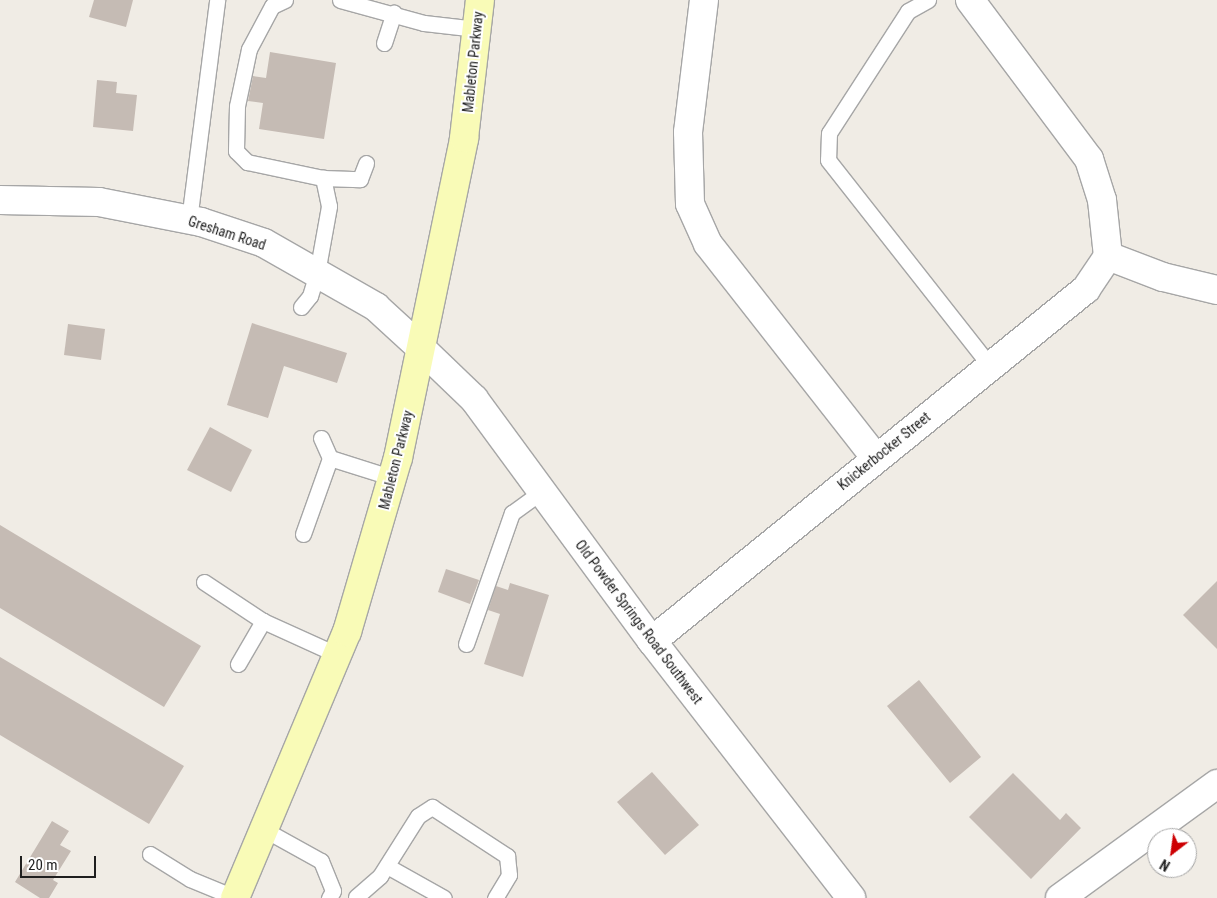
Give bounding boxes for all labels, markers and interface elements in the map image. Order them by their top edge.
street label: Mableton Parkway [459,11,487,113]
street label: Gresham Road [186,213,268,253]
street label: Knickerbocker Street [834,408,934,494]
street label: Mableton Parkway [376,409,416,511]
street label: Old Powder Springs Road Southwest [572,537,706,707]
north arrow [1147,828,1197,878]
scale bar [22,846,99,878]
text: 20 m [28,856,58,874]
text: N [1157,856,1173,874]

